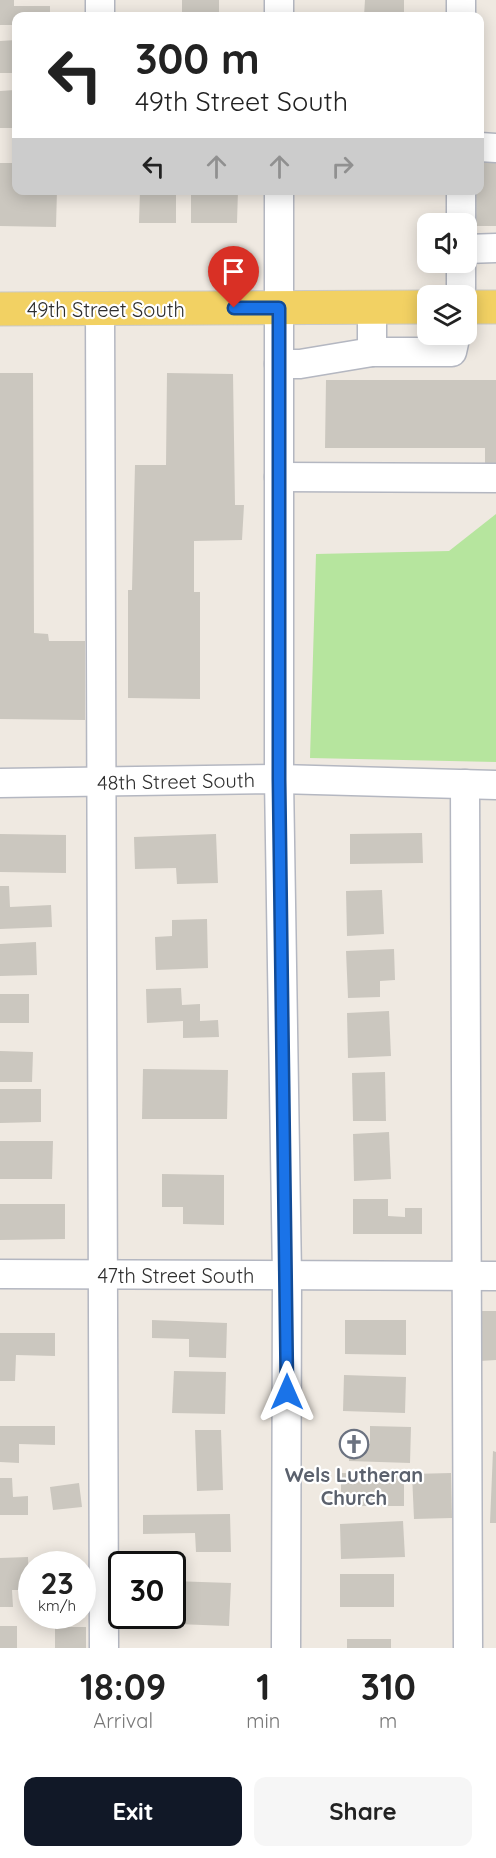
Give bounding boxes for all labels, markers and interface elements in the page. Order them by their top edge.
text: 300 m [135,32,260,85]
icon: left [36,36,114,114]
text: 49th Street South [135,84,348,118]
icon: left [137,150,170,183]
icon: ahead [200,150,233,183]
icon: ahead [263,150,296,183]
icon: right [326,150,359,183]
map controls [417,213,477,345]
button: sound [417,213,477,273]
pin [208,246,259,308]
icon: arrive [217,255,250,288]
button: layers [417,285,477,345]
street label: 49th Street South [27,297,185,322]
street label: 48th Street South [97,767,255,795]
street label: 47th Street South [98,1263,254,1288]
position arrow [255,1360,319,1424]
church icon: Wels Lutheran Church [338,1428,370,1460]
place label: Wels Lutheran Church [285,1462,423,1510]
speed limit sign: 30 [108,1551,186,1629]
text: 23 [40,1564,74,1602]
text: km/h [38,1596,76,1615]
text: 18:09 [80,1664,166,1709]
text: 1 [256,1664,270,1709]
text: 310 [360,1664,416,1709]
text: Arrival [93,1708,153,1733]
text: min [246,1708,280,1733]
text: m [379,1708,397,1733]
button: Exit [24,1777,242,1846]
button: Share [254,1777,472,1846]

